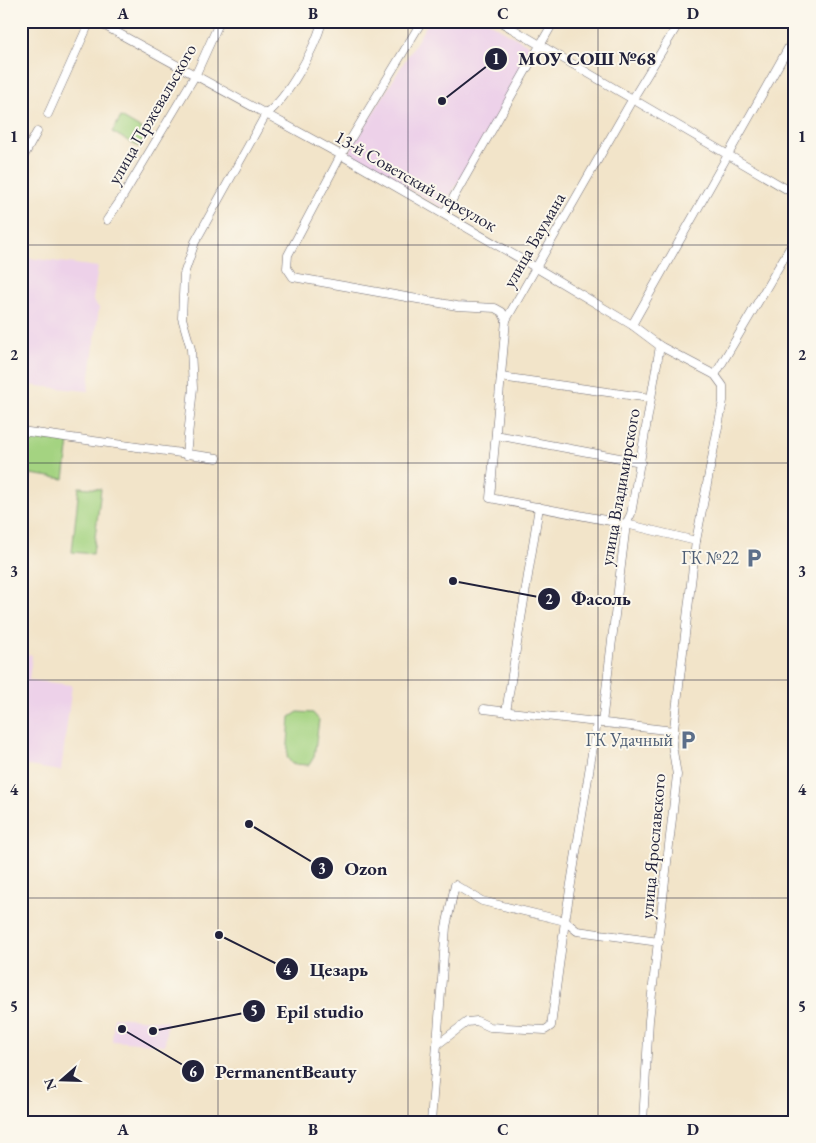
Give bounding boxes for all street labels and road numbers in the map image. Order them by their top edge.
street label: улица Пржевальского [102,39,201,188]
street label: 13-й Советский переулок [331,125,502,237]
street label: улица Баумана [497,187,570,291]
street label: улица Владимирского [594,406,645,567]
street label: улица Ярославского [635,772,670,920]

